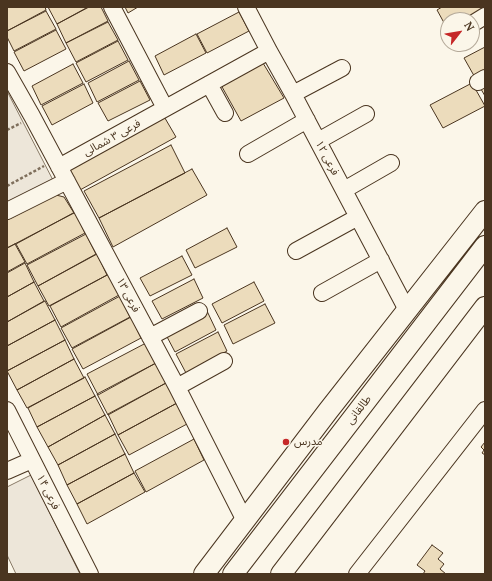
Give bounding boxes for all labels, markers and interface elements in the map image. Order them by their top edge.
north arrow [440,12,480,52]
text: N [461,19,478,34]
street label: فرعی ۳ شمالی [81,117,143,159]
street label: فرعی ۱۲ [312,138,342,178]
street label: فرعی ۱۳ [113,275,143,315]
street label: طالقانی [344,393,374,427]
place label: مدرس [294,435,323,449]
marker: مدرس [281,437,291,447]
street label: فرعی ۱۴ [34,472,62,512]

